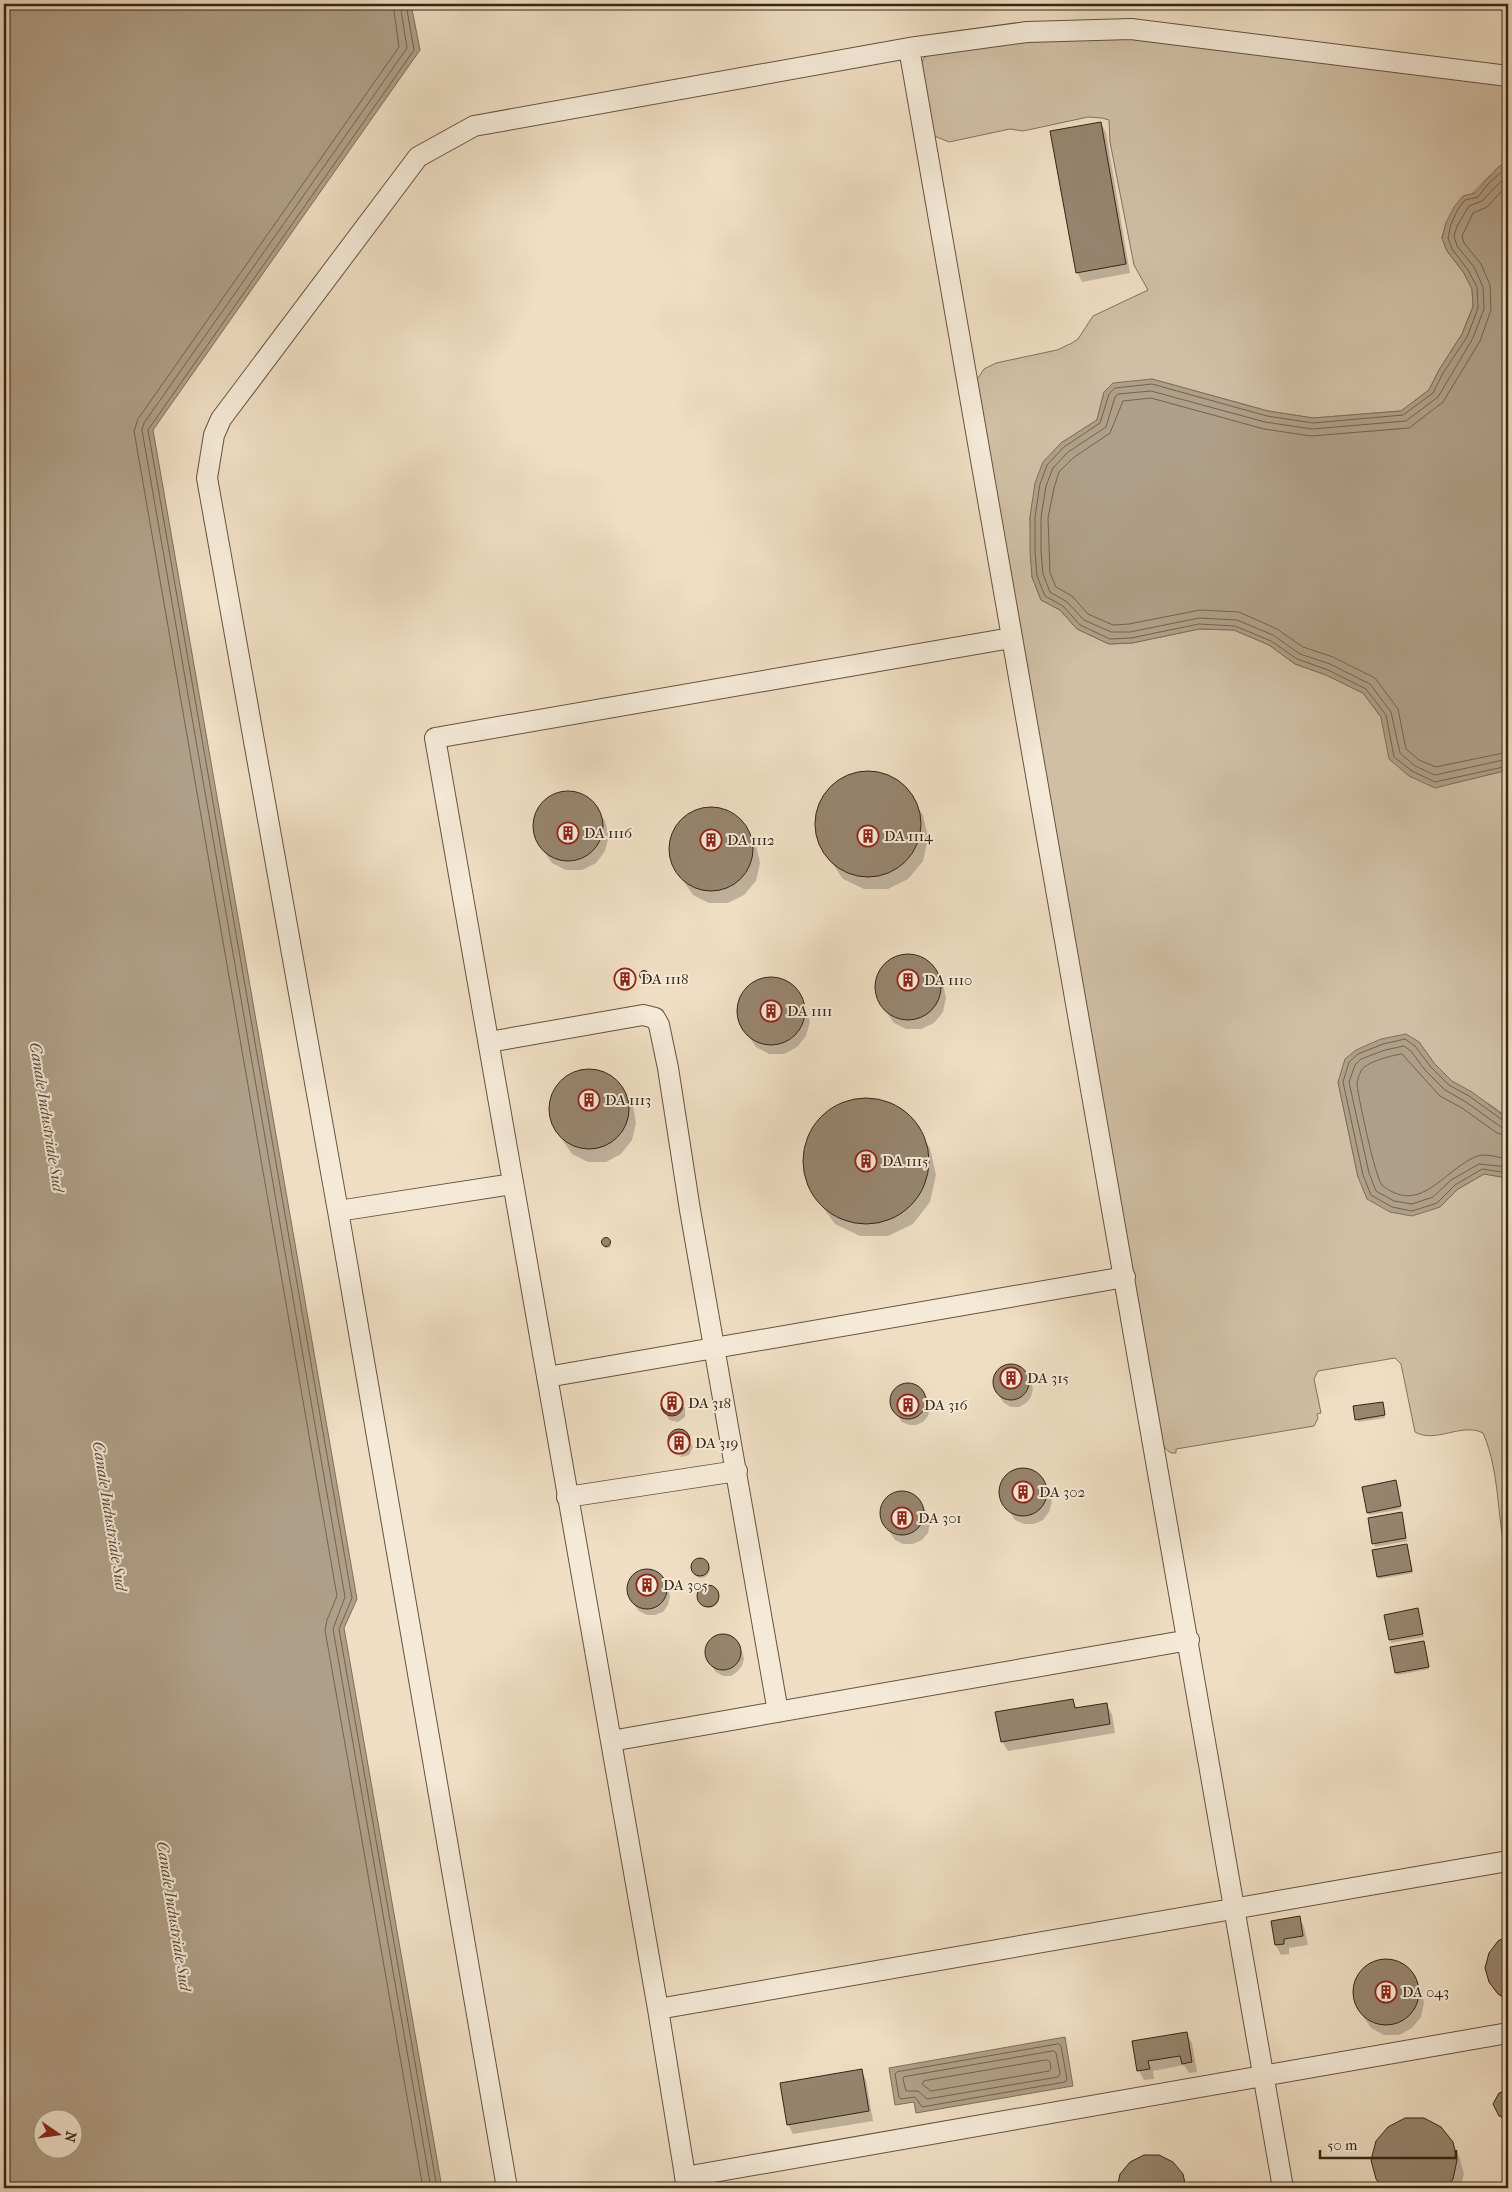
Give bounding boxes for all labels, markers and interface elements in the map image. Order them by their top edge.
building icon: DA 1116 [556,821,580,845]
place label: DA 1116 [584,824,633,842]
building icon: DA 1114 [856,824,880,848]
place label: DA 1114 [884,827,934,845]
building icon: DA 1112 [699,828,723,852]
place label: DA 1112 [727,831,775,849]
building icon: DA 1118 [613,967,637,991]
building icon: DA 1110 [896,968,920,992]
place label: DA 1118 [641,970,689,988]
place label: DA 1110 [924,971,972,989]
building icon: DA 1111 [759,999,783,1023]
place label: DA 1111 [787,1002,832,1020]
water label: Canale Industriale Sud [26,1041,68,1195]
building icon: DA 1113 [577,1088,601,1112]
place label: DA 1113 [605,1091,651,1109]
building icon: DA 1115 [854,1149,878,1173]
place label: DA 1115 [882,1152,929,1170]
building icon: DA 315 [999,1366,1023,1390]
place label: DA 315 [1027,1369,1069,1387]
building icon: DA 318 [660,1391,684,1415]
building icon: DA 316 [896,1393,920,1417]
place label: DA 318 [688,1394,731,1412]
place label: DA 316 [924,1396,968,1414]
building icon: DA 319 [667,1431,691,1455]
place label: DA 319 [695,1434,739,1452]
water label: Canale Industriale Sud [89,1440,131,1594]
building icon: DA 302 [1011,1480,1035,1504]
place label: DA 302 [1039,1483,1085,1501]
building icon: DA 301 [890,1506,914,1530]
place label: DA 301 [918,1509,962,1527]
building icon: DA 305 [635,1573,659,1597]
place label: DA 305 [663,1576,708,1594]
water label: Canale Industriale Sud [153,1840,195,1994]
building icon: DA 043 [1374,1980,1398,2004]
place label: DA 043 [1402,1983,1449,2001]
north arrow [32,2110,82,2160]
scale bar [1320,2127,1456,2159]
text: N [61,2130,80,2144]
text: 50 m [1327,2136,1358,2154]

